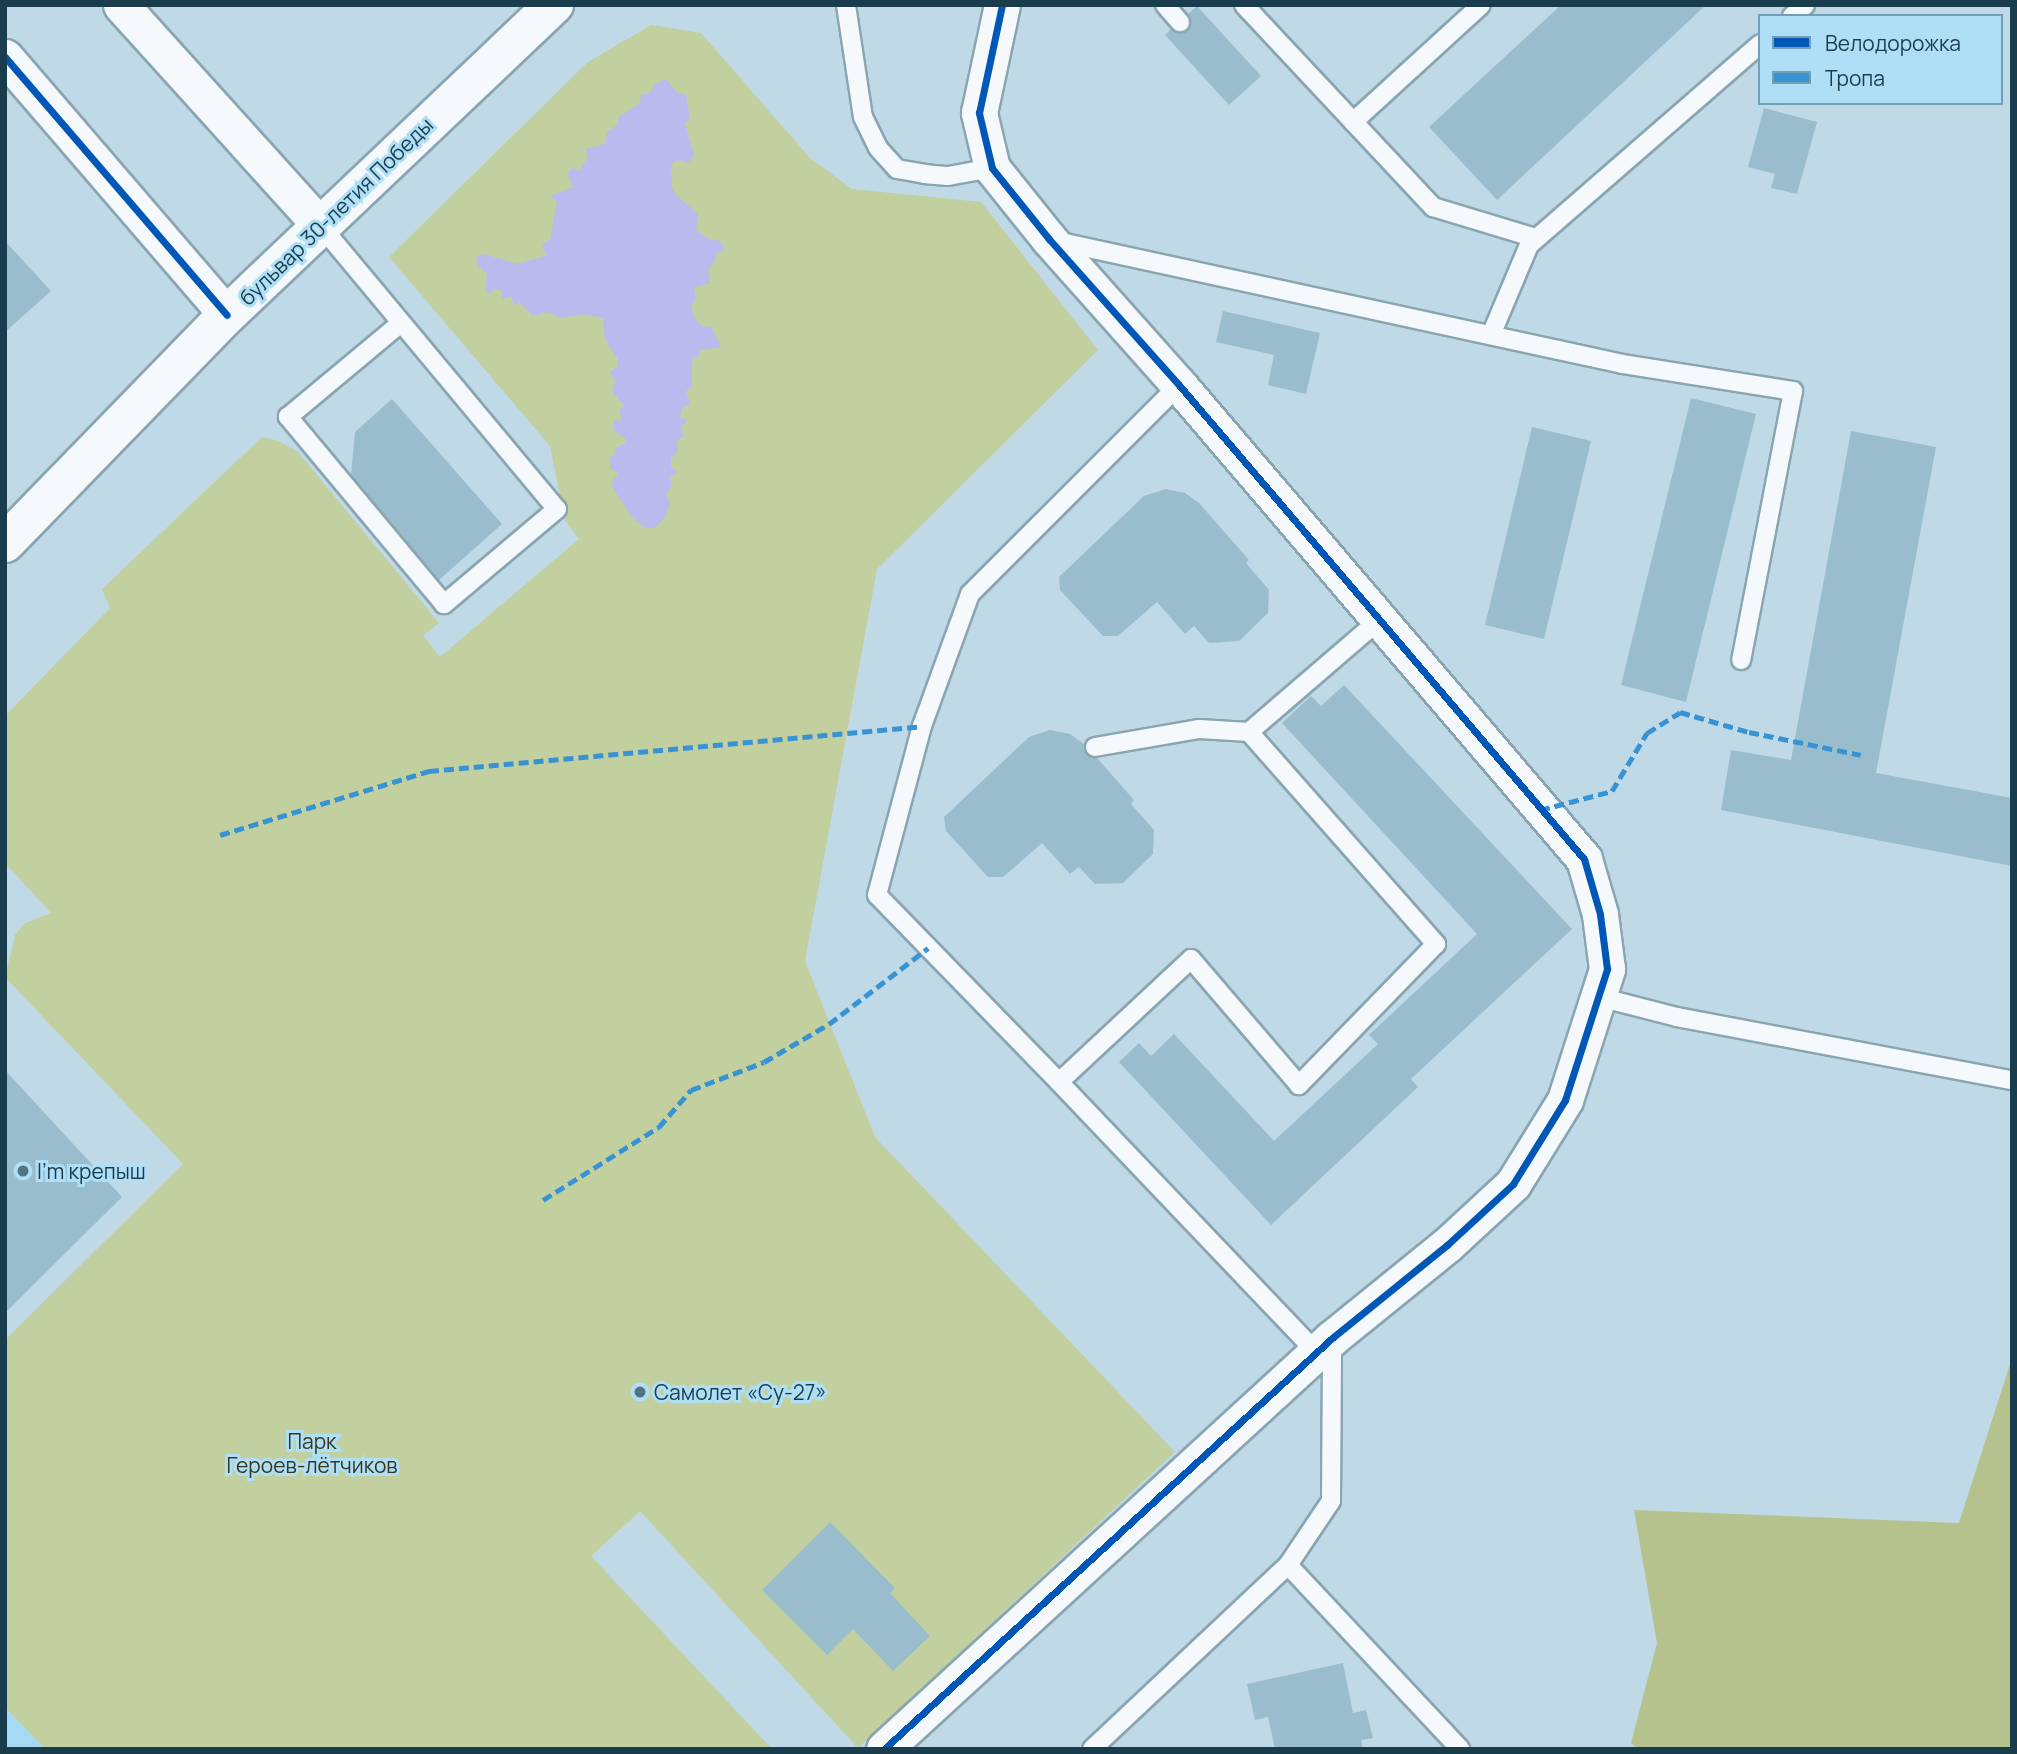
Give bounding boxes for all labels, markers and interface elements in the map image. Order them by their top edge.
legend [1758,14,2003,105]
text: Велодорожка [1825,29,1961,57]
text: Тропа [1825,64,1885,92]
street label: бульвар 30-летия Победы [234,112,438,310]
place label: I'm крепыш [37,1158,146,1184]
marker: I'm крепыш [15,1163,31,1179]
place label: Самолет «Су-27» [654,1379,827,1405]
marker: Самолет «Су-27» [632,1384,648,1400]
park label: Парк Героев-лётчиков [226,1428,398,1478]

